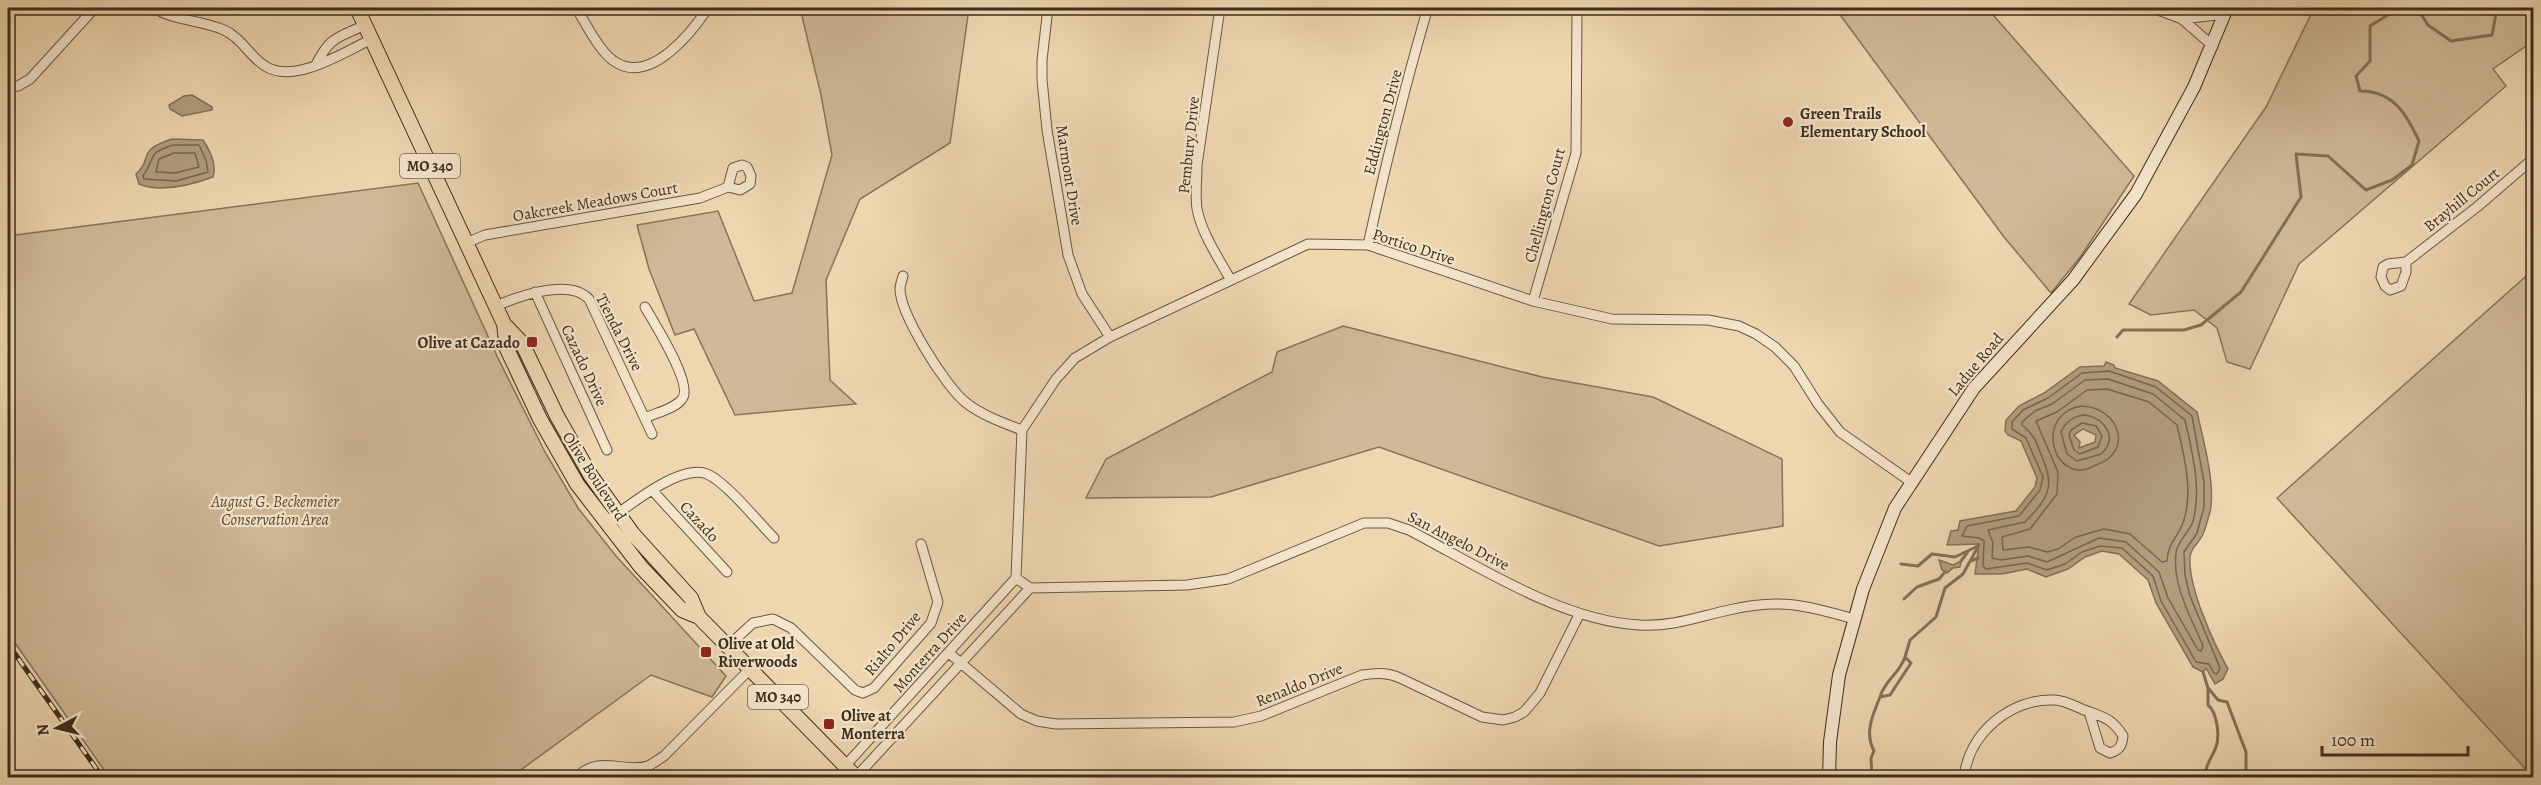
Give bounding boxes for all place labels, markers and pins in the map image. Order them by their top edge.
place label: Green Trails Elementary School [1800,103,1926,143]
marker: Green Trails Elementary School [1781,115,1795,129]
place label: Olive at Cazado [418,332,520,354]
marker: Olive at Cazado [525,335,539,349]
place label: Olive at Old Riverwoods [718,633,797,673]
marker: Olive at Old Riverwoods [699,645,713,659]
place label: Olive at Monterra [841,705,905,745]
marker: Olive at Monterra [822,717,836,731]

